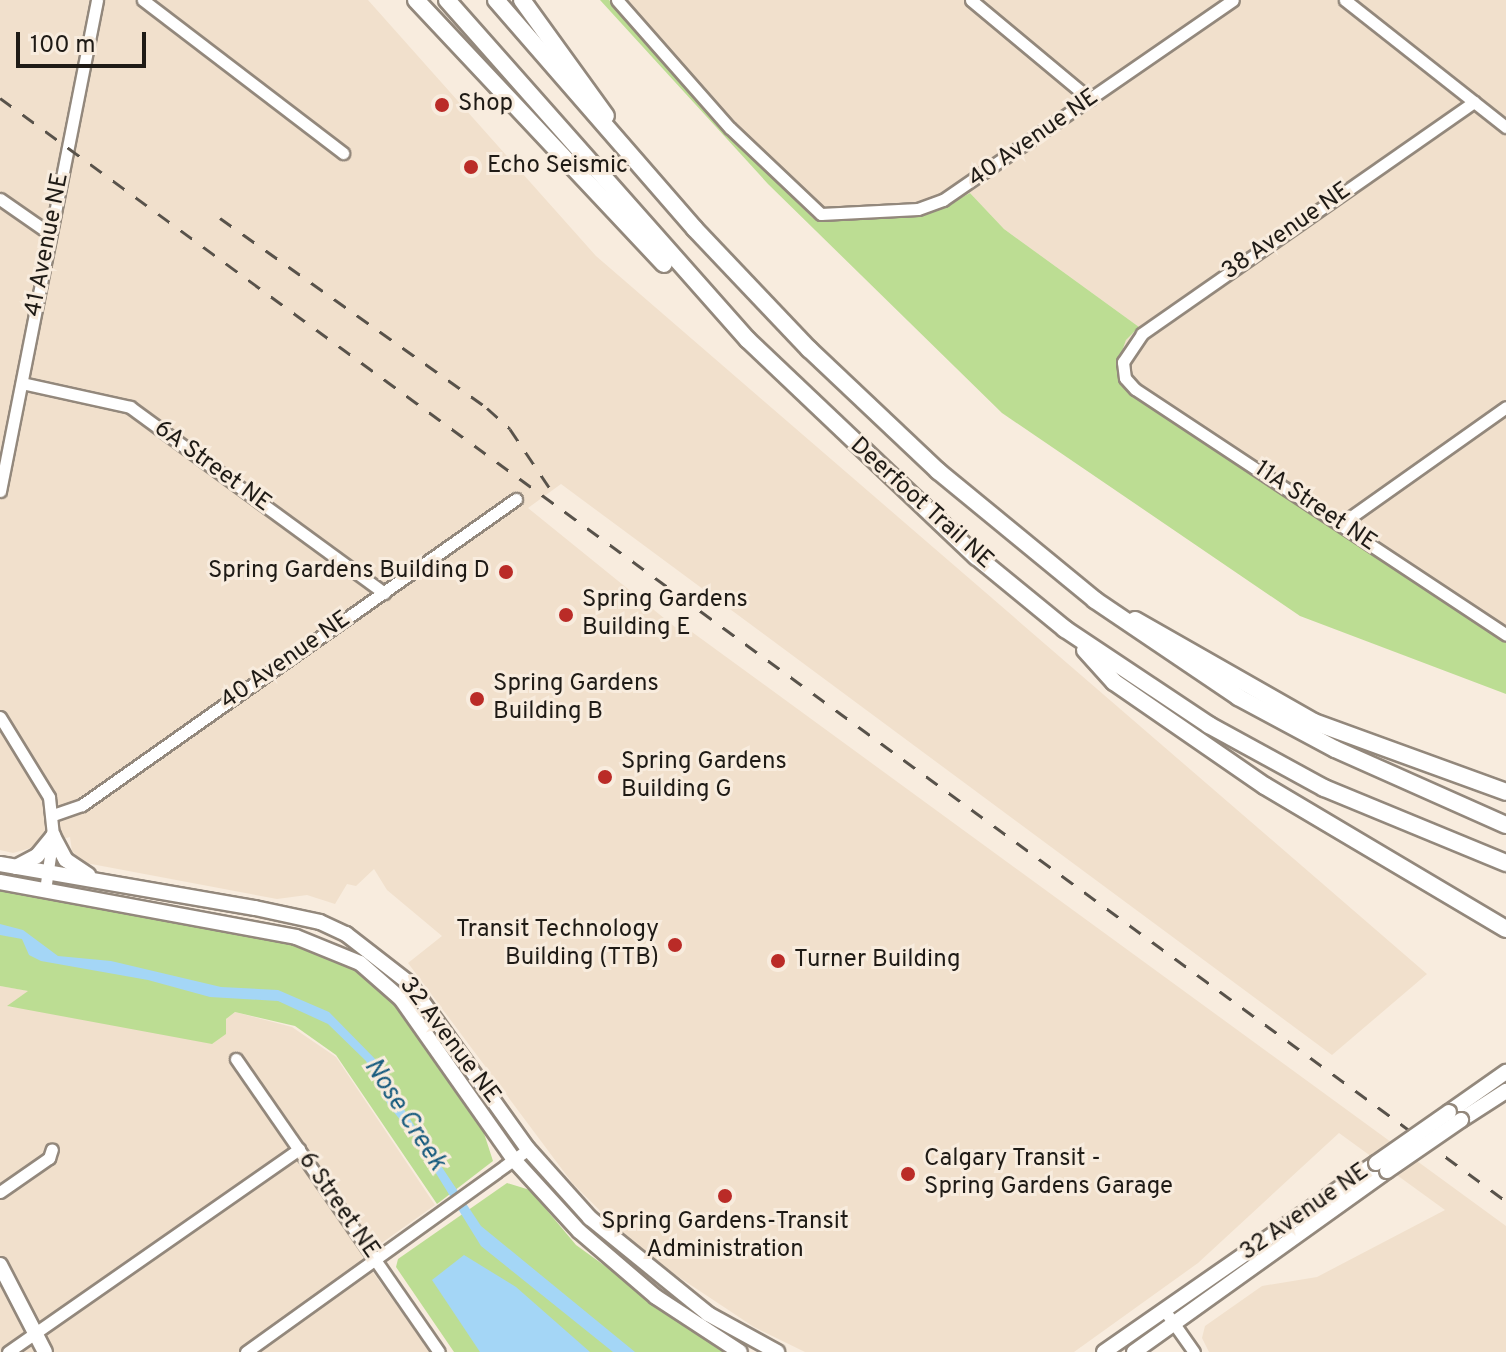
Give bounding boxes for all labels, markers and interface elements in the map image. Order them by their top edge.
scale bar [20,16,150,66]
text: 100 m [30,31,96,61]
street label: 40 Avenue NE [963,83,1105,195]
place label: Shop [458,91,513,119]
marker: Shop [433,96,451,114]
place label: Echo Seismic [487,153,628,181]
marker: Echo Seismic [462,158,480,176]
street label: 41 Avenue NE [20,170,76,320]
street label: 38 Avenue NE [1217,177,1357,287]
street label: 6A Street NE [147,415,277,519]
street label: Deerfoot Trail NE [843,432,999,576]
street label: 11A Street NE [1248,455,1382,559]
place label: Spring Gardens Building D [208,558,490,586]
marker: Spring Gardens Building D [497,563,515,581]
place label: Spring Gardens Building E [582,587,748,643]
street label: 40 Avenue NE [215,605,357,717]
marker: Spring Gardens Building E [557,606,575,624]
place label: Spring Gardens Building B [493,671,659,727]
marker: Spring Gardens Building B [468,690,486,708]
place label: Spring Gardens Building G [621,749,787,805]
marker: Spring Gardens Building G [596,768,614,786]
place label: Transit Technology Building (TTB) [455,917,659,973]
marker: Transit Technology Building (TTB) [666,936,684,954]
place label: Turner Building [794,947,961,975]
marker: Turner Building [769,952,787,970]
street label: 32 Avenue NE [392,972,506,1110]
water label: Nose Creek [356,1053,452,1177]
place label: Calgary Transit - Spring Gardens Garage [924,1146,1173,1202]
street label: 6 Street NE [291,1147,385,1265]
street label: 32 Avenue NE [1235,1158,1375,1268]
marker: Calgary Transit - Spring Gardens Garage [899,1165,917,1183]
marker: Spring Gardens-Transit Administration [716,1187,734,1205]
place label: Spring Gardens-Transit Administration [601,1209,849,1265]

